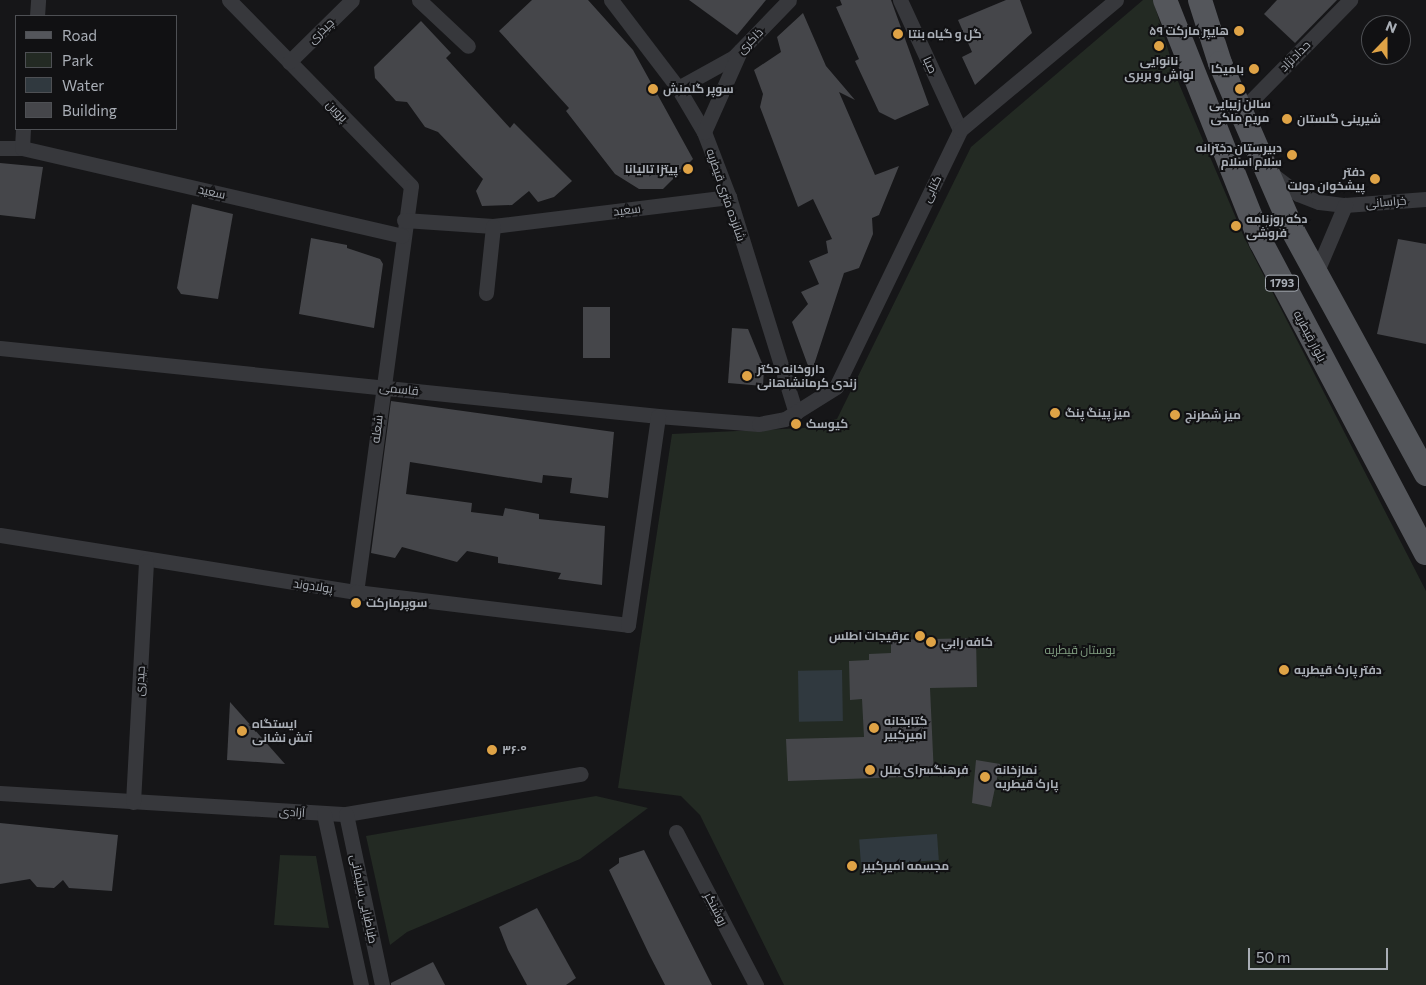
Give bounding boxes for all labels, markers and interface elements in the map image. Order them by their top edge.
legend [15,15,178,130]
street label: چیذری [305,15,337,47]
north arrow [1361,15,1411,65]
text: N [1383,17,1399,36]
place label: هایپر مارکت ۵۹ [1149,24,1229,38]
street label: ذاکری [734,25,766,57]
marker: هایپر مارکت ۵۹ [1233,25,1245,37]
text: Road [62,26,97,44]
place label: گل و گیاه بنتا [908,27,982,41]
marker: گل و گیاه بنتا [892,28,904,40]
street label: حدادنژاد [1276,37,1314,75]
marker: نانوایی لواش و بربری [1153,40,1165,52]
text: Park [62,51,93,69]
street label: صبا [920,54,940,76]
place label: نانوایی لواش و بربری [1124,54,1194,82]
place label: بامیکا [1211,62,1244,76]
marker: بامیکا [1248,63,1260,75]
text: Water [62,76,104,94]
place label: سوپر گلمنش [663,82,734,96]
marker: سوپر گلمنش [647,83,659,95]
marker: سالن زیبایی مریم ملکی [1234,83,1246,95]
street label: پروین [323,97,351,125]
place label: سالن زیبایی مریم ملکی [1209,97,1271,125]
text: Building [62,101,117,119]
place label: شیرینی گلستان [1297,112,1381,126]
marker: شیرینی گلستان [1281,113,1293,125]
place label: دبیرستان دخترانه سلام اسلام [1196,141,1282,169]
street label: شانزده متری قیطریه [703,147,749,243]
marker: دبیرستان دخترانه سلام اسلام [1286,149,1298,161]
place label: پیتزا تالیانا [625,162,678,176]
marker: پیتزا تالیانا [682,163,694,175]
place label: دفتر پیشخوان دولت [1288,165,1365,193]
street label: کتابی [919,173,945,205]
marker: دفتر پیشخوان دولت [1369,173,1381,185]
street label: سعید [197,182,227,202]
street label: خراسانی [1365,193,1407,211]
street label: سعید [612,201,642,219]
place label: دکه روزنامه فروشی [1246,212,1307,240]
marker: دکه روزنامه فروشی [1230,220,1242,232]
road number: 1793 [1264,274,1300,292]
street label: بلوار قیطریه [1290,308,1330,364]
place label: داروخانه دکتر زندی کرمانشاهانی [757,362,857,390]
marker: داروخانه دکتر زندی کرمانشاهانی [741,370,753,382]
street label: قاسمی [379,380,419,398]
place label: میز پینگ پنگ [1065,406,1131,420]
marker: میز پینگ پنگ [1049,407,1061,419]
place label: میز شطرنج [1185,408,1241,422]
marker: میز شطرنج [1169,409,1181,421]
street label: شعله [368,414,386,444]
place label: کیوسک [806,417,848,431]
marker: کیوسک [790,418,802,430]
street label: پولادوند [292,576,334,596]
place label: سوپرمارکت [366,596,427,610]
marker: سوپرمارکت [350,597,362,609]
place label: عرقیجات اطلس [829,629,910,643]
marker: عرقیجات اطلس [914,630,926,642]
place label: كافه رابي [941,635,993,649]
marker: كافه رابي [925,636,937,648]
park label: بوستان قیطریه [1045,643,1115,657]
place label: دفتر پارک قیطریه [1294,663,1382,677]
marker: دفتر پارک قیطریه [1278,664,1290,676]
street label: حیدری [132,665,148,697]
place label: کتابخانه امیرکبیر [884,714,927,742]
place label: ایستگاه آتش نشانی [252,717,312,745]
marker: کتابخانه امیرکبیر [868,722,880,734]
marker: ایستگاه آتش نشانی [236,725,248,737]
place label: ۳۶۰° [502,743,527,757]
marker: ۳۶۰° [486,744,498,756]
place label: فرهنگسرای ملل [880,763,968,777]
place label: نمازخانه پارک قیطریه [995,763,1058,791]
marker: فرهنگسرای ملل [864,764,876,776]
marker: نمازخانه پارک قیطریه [979,771,991,783]
street label: آزادی [278,804,306,820]
street label: طباطبایی سلیمانی [348,853,380,945]
place label: مجسمه امیرکبیر [862,859,949,873]
marker: مجسمه امیرکبیر [846,860,858,872]
street label: روشنگر [701,890,731,928]
scale bar [1251,938,1391,970]
text: 50 m [1256,948,1290,966]

